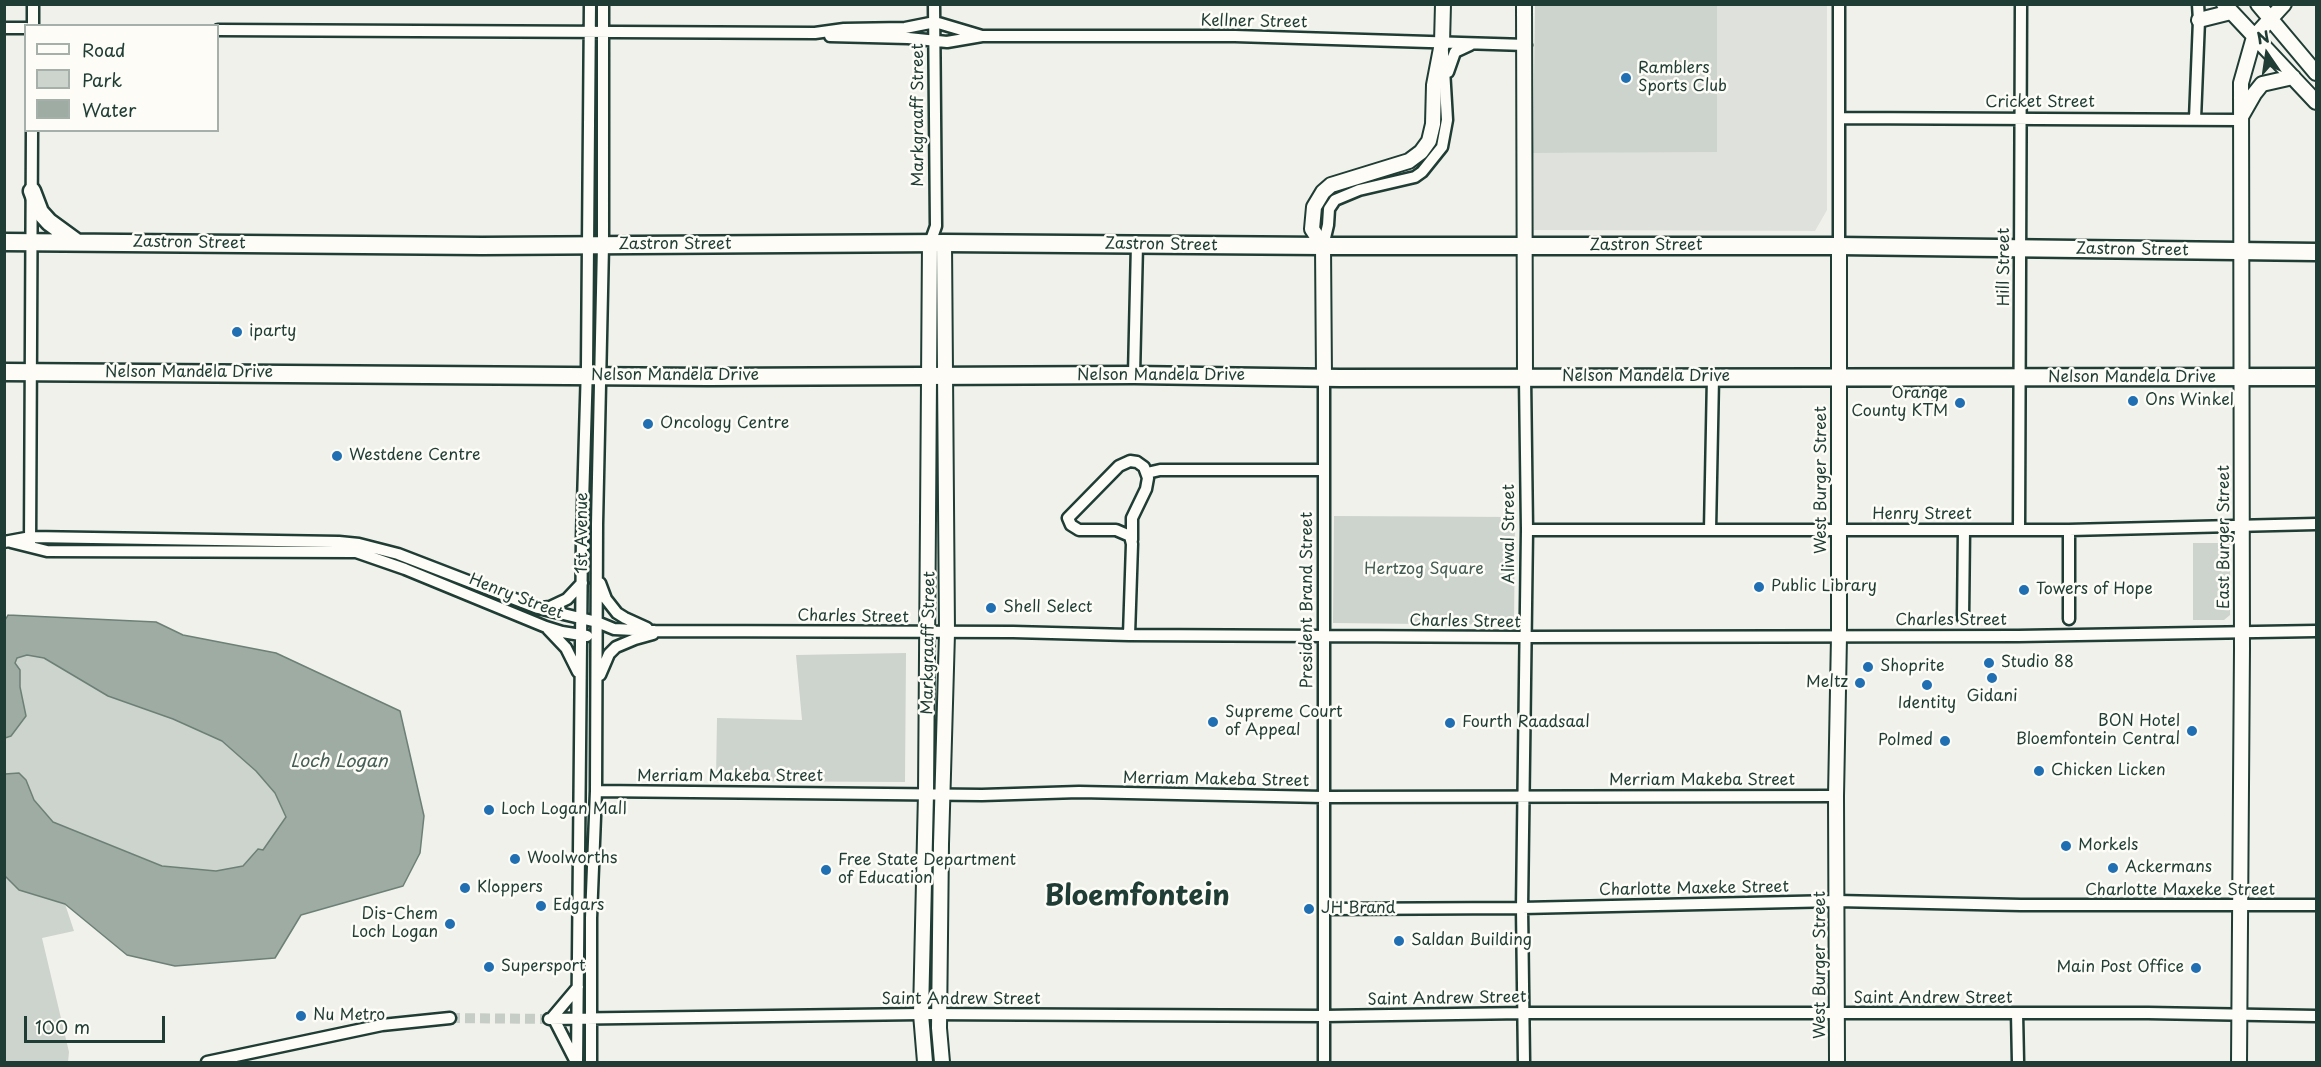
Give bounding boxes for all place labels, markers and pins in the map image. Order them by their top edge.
place label: Ramblers Sports Club [1638,59,1727,97]
marker: Ramblers Sports Club [1619,71,1633,85]
place label: iparty [249,322,296,342]
marker: iparty [230,325,244,339]
place label: Orange County KTM [1851,384,1948,422]
place label: Ons Winkel [2145,391,2234,411]
marker: Ons Winkel [2126,394,2140,408]
marker: Orange County KTM [1953,396,1967,410]
place label: Oncology Centre [660,414,789,434]
marker: Oncology Centre [641,417,655,431]
place label: Westdene Centre [349,446,480,466]
marker: Westdene Centre [330,449,344,463]
place label: Public Library [1771,577,1877,597]
marker: Public Library [1752,580,1766,594]
place label: Towers of Hope [2036,580,2153,600]
marker: Towers of Hope [2017,583,2031,597]
place label: Shell Select [1003,598,1092,618]
marker: Shell Select [984,601,998,615]
place label: Studio 88 [2001,653,2074,673]
marker: Studio 88 [1982,656,1996,670]
place label: Shoprite [1880,657,1944,677]
marker: Shoprite [1861,660,1875,674]
marker: Gidani [1985,671,1999,685]
place label: Meltz [1806,673,1848,693]
marker: Meltz [1853,676,1867,690]
marker: Identity [1920,678,1934,692]
place label: Gidani [1966,687,2018,707]
place label: Identity [1898,694,1956,714]
place label: Supreme Court of Appeal [1225,703,1343,741]
place label: BON Hotel Bloemfontein Central [2016,712,2180,750]
place label: Fourth Raadsaal [1462,713,1590,733]
marker: Supreme Court of Appeal [1206,715,1220,729]
marker: Fourth Raadsaal [1443,716,1457,730]
marker: BON Hotel Bloemfontein Central [2185,724,2199,738]
place label: Polmed [1878,731,1933,751]
marker: Polmed [1938,734,1952,748]
place label: Chicken Licken [2051,761,2166,781]
marker: Chicken Licken [2032,764,2046,778]
place label: Loch Logan Mall [501,800,627,820]
marker: Loch Logan Mall [482,803,496,817]
place label: Morkels [2078,836,2138,856]
marker: Morkels [2059,839,2073,853]
place label: Woolworths [527,849,617,869]
place label: Free State Department of Education [838,851,1016,889]
marker: Woolworths [508,852,522,866]
place label: Ackermans [2125,858,2212,878]
marker: Ackermans [2106,861,2120,875]
marker: Free State Department of Education [819,863,833,877]
place label: Kloppers [477,878,543,898]
marker: Kloppers [458,881,472,895]
place label: Edgars [553,896,604,916]
marker: Edgars [534,899,548,913]
place label: JH Brand [1321,899,1395,919]
marker: JH Brand [1302,902,1316,916]
place label: Dis-Chem Loch Logan [351,905,438,943]
marker: Dis-Chem Loch Logan [443,917,457,931]
place label: Saldan Building [1411,931,1532,951]
marker: Saldan Building [1392,934,1406,948]
place label: Supersport [501,957,585,977]
place label: Main Post Office [2056,958,2184,978]
marker: Supersport [482,960,496,974]
marker: Main Post Office [2189,961,2203,975]
place label: Nu Metro [313,1006,385,1026]
marker: Nu Metro [294,1009,308,1023]

